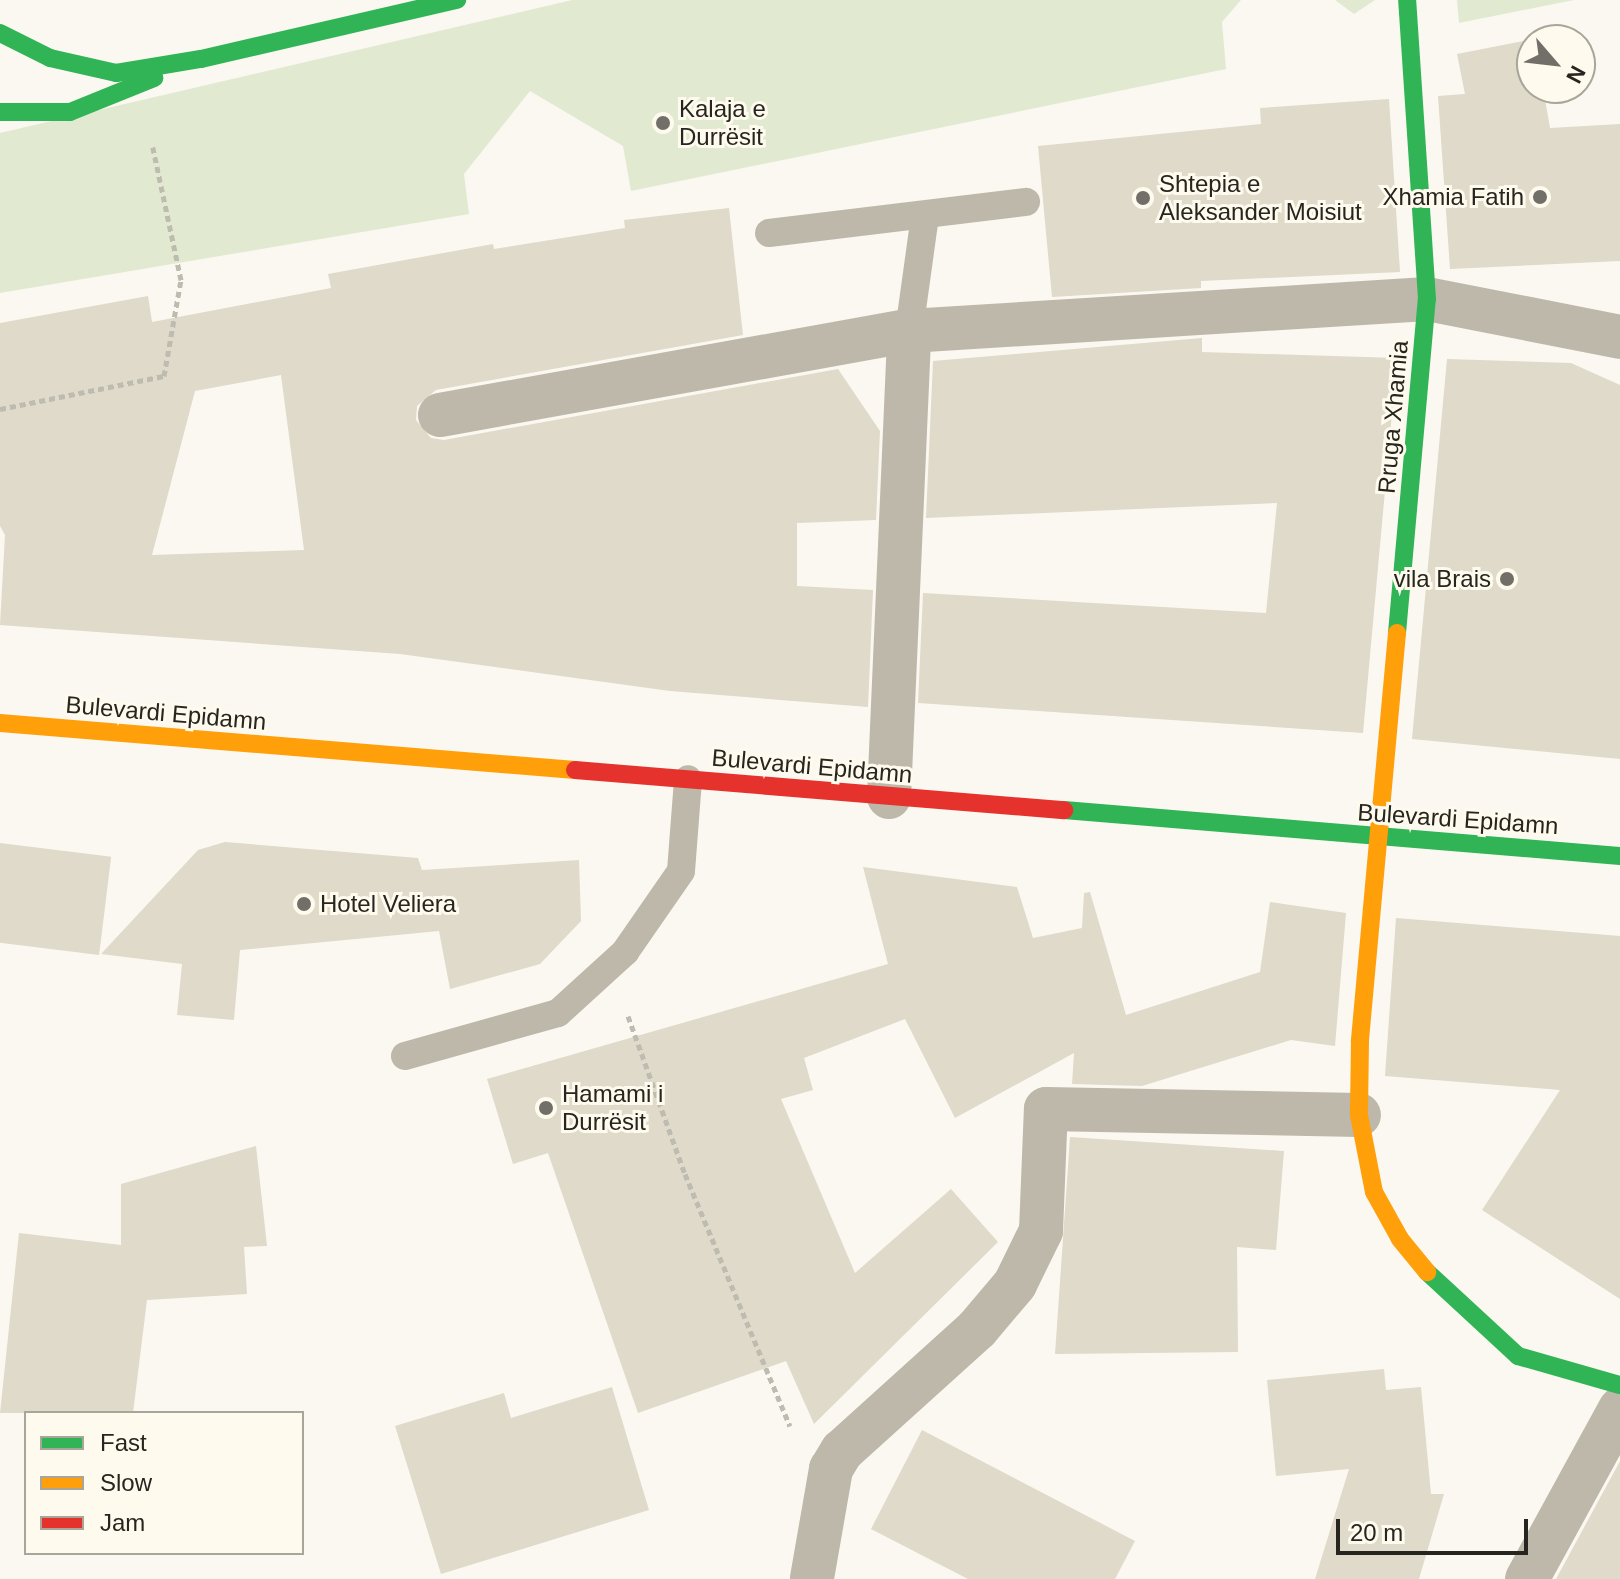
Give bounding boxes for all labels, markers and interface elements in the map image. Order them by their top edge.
north arrow [1516,24,1596,104]
text: N [1561,62,1591,87]
place label: Kalaja e Durrësit [679,95,766,151]
marker: Kalaja e Durrësit [654,114,672,132]
place label: Shtepia e Aleksander Moisiut [1159,170,1362,226]
place label: Xhamia Fatih [1383,183,1524,211]
marker: Xhamia Fatih [1531,188,1549,206]
marker: Shtepia e Aleksander Moisiut [1134,189,1152,207]
street label: Rruga Xhamia [1372,339,1414,495]
place label: vila Brais [1394,565,1491,593]
marker: vila Brais [1498,570,1516,588]
street label: Bulevardi Epidamn [64,690,268,736]
street label: Bulevardi Epidamn [710,743,914,789]
street label: Bulevardi Epidamn [1357,798,1559,840]
place label: Hotel Veliera [320,890,456,918]
marker: Hotel Veliera [295,895,313,913]
place label: Hamami i Durrësit [562,1080,663,1136]
marker: Hamami i Durrësit [537,1099,555,1117]
legend [24,1411,304,1555]
text: Fast [100,1429,147,1456]
text: Slow [100,1469,152,1496]
scale bar [1340,1503,1532,1553]
text: Jam [100,1509,145,1536]
text: 20 m [1350,1519,1403,1546]

